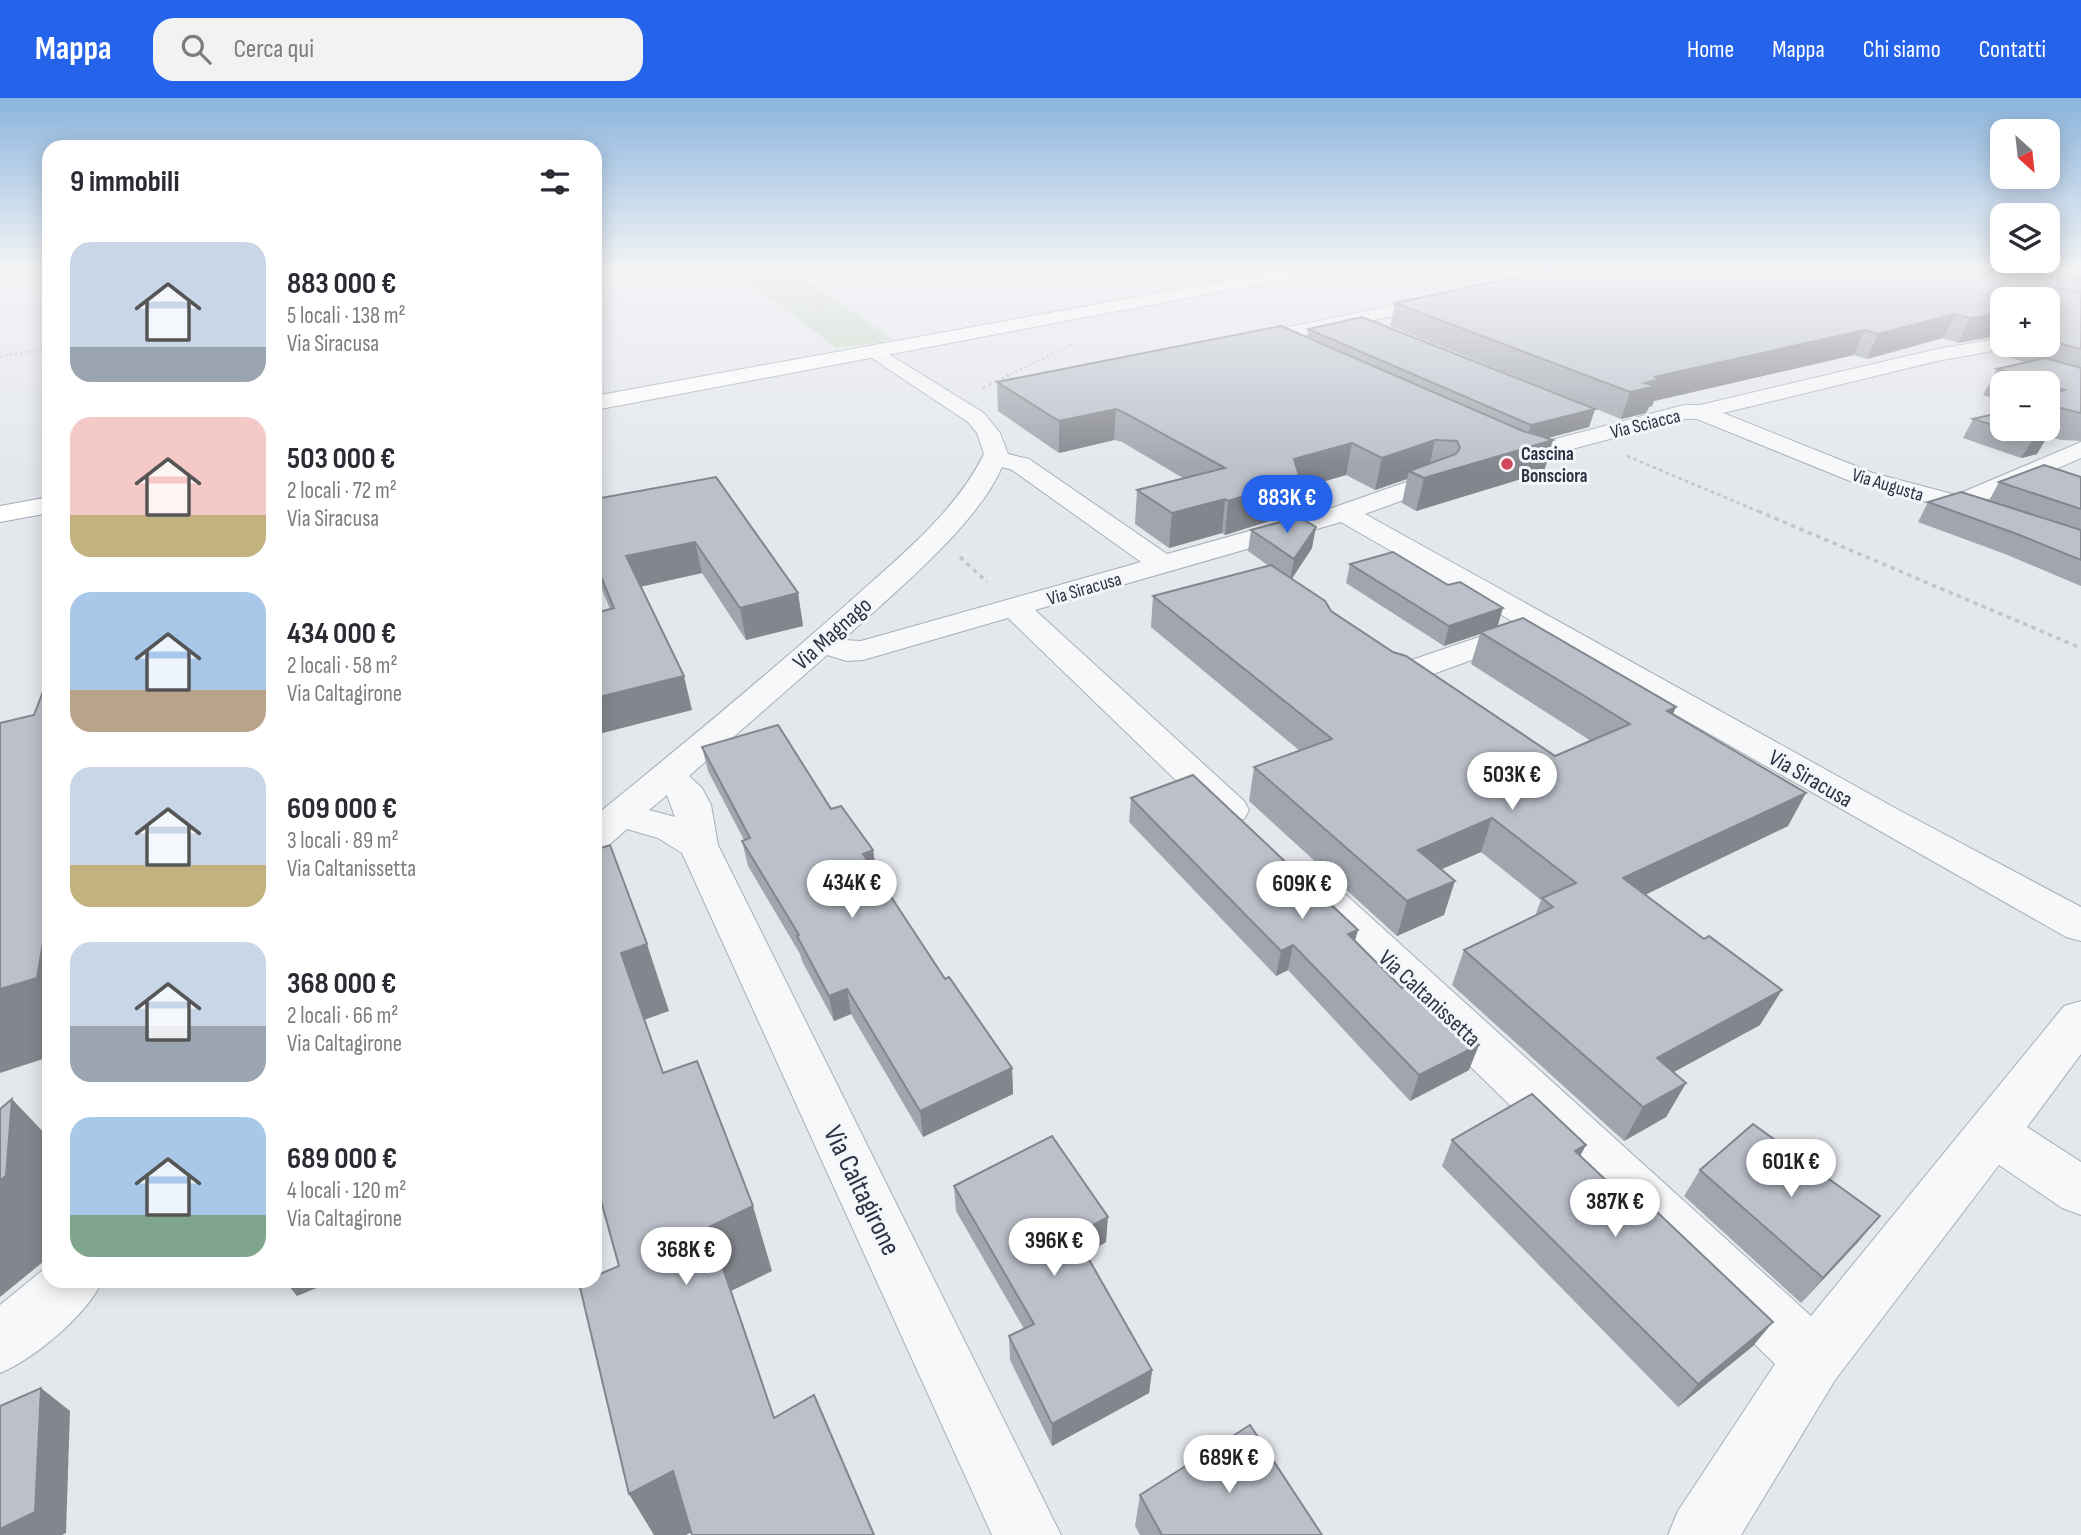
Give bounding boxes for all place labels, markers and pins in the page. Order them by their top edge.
place label: Cascina Bonsciora [1521,443,1588,488]
marker: Cascina Bonsciora [1499,456,1515,472]
pin: 883K € [1230,476,1344,535]
pin: 503K € [1455,752,1569,812]
pin: 434K € [795,860,909,920]
pin: 609K € [1245,862,1359,921]
pin: 601K € [1734,1140,1848,1199]
pin: 387K € [1558,1180,1672,1239]
pin: 396K € [997,1218,1111,1278]
pin: 368K € [629,1228,743,1287]
pin: 689K € [1172,1436,1286,1495]

